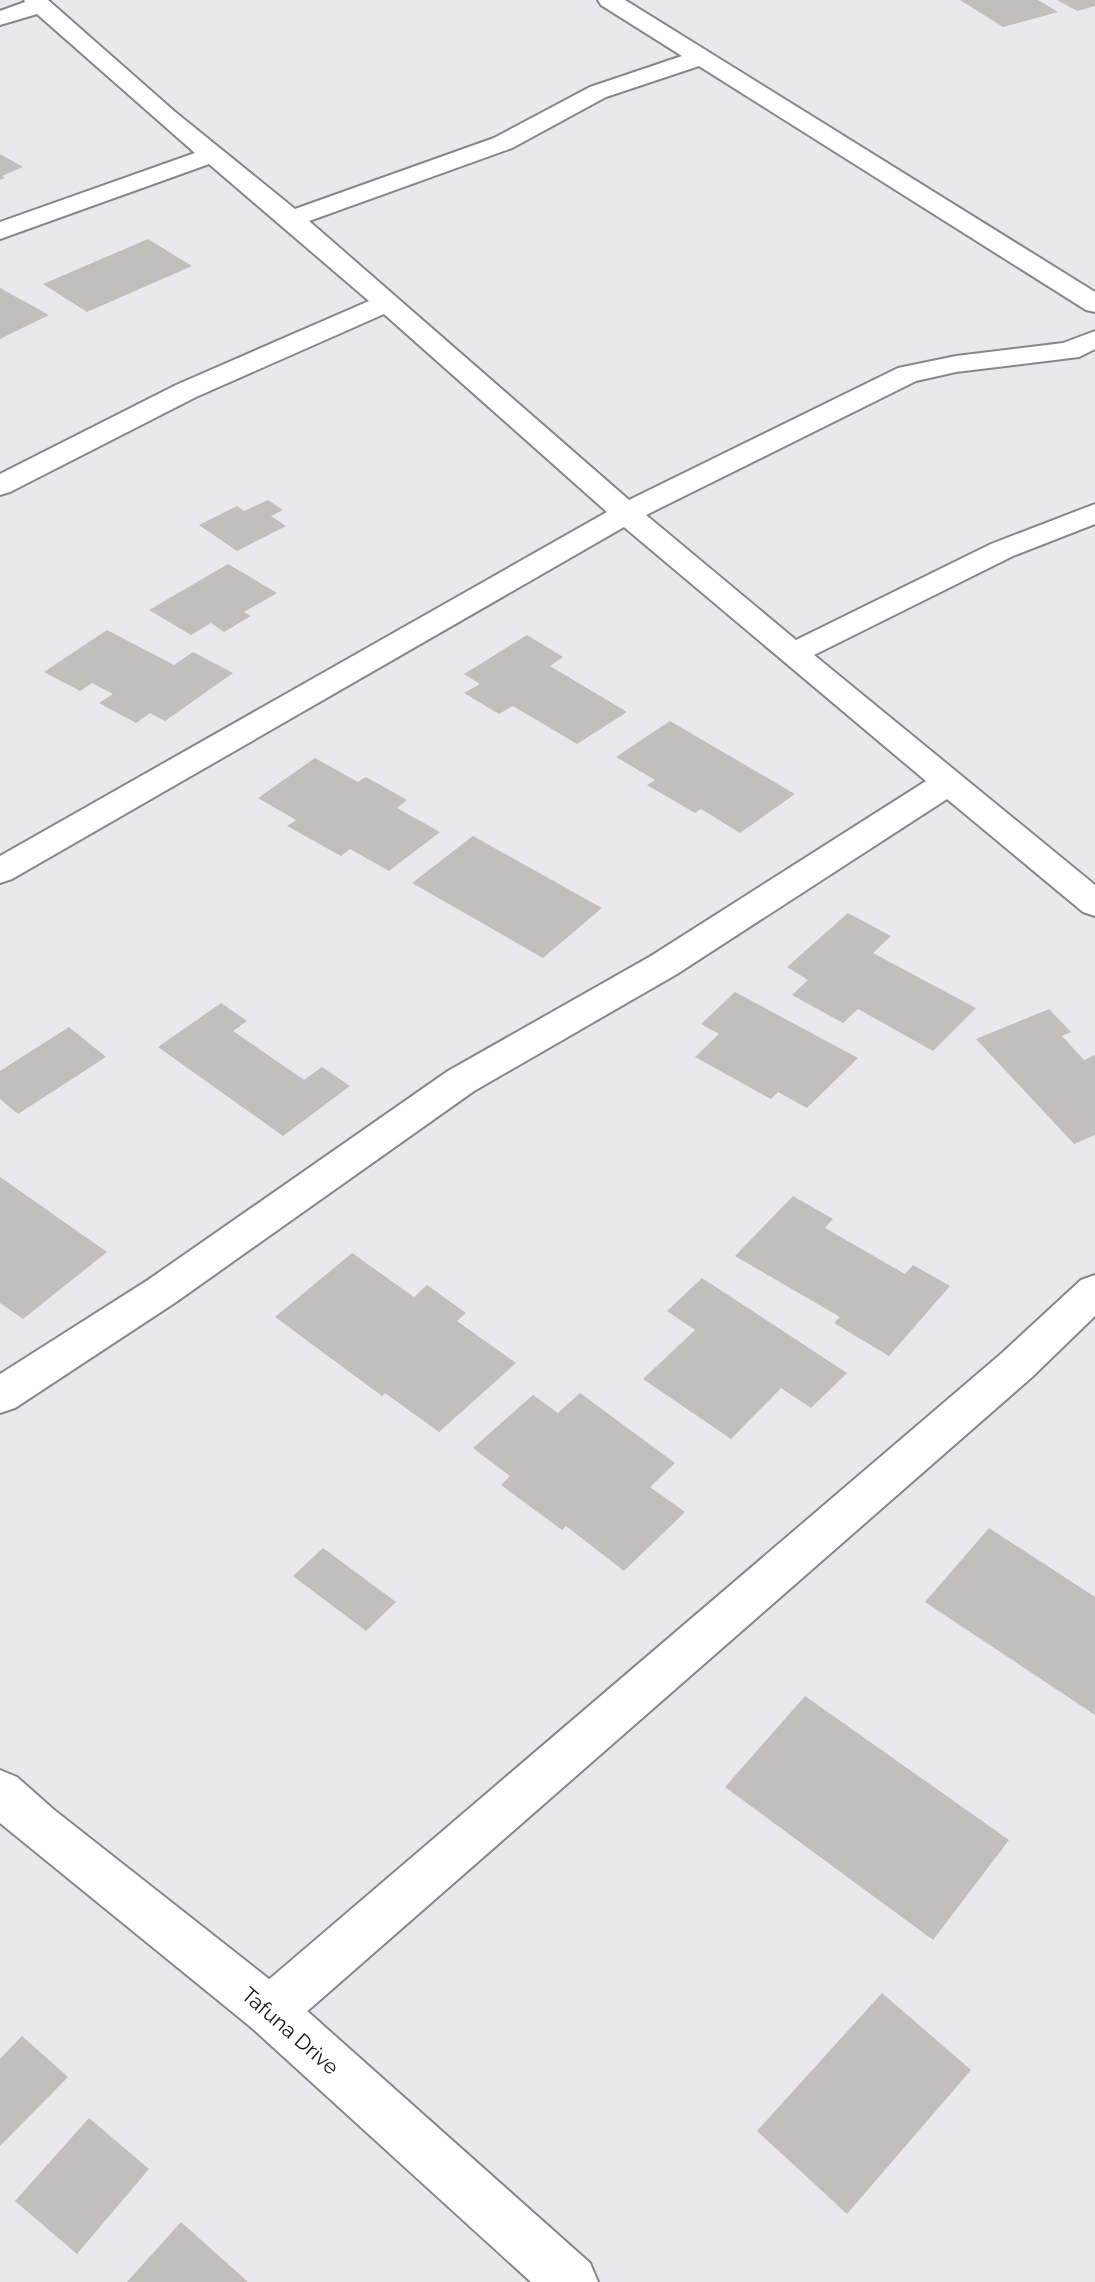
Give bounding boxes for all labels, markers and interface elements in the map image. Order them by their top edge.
street label: Tafuna Drive [237,1982,344,2080]

